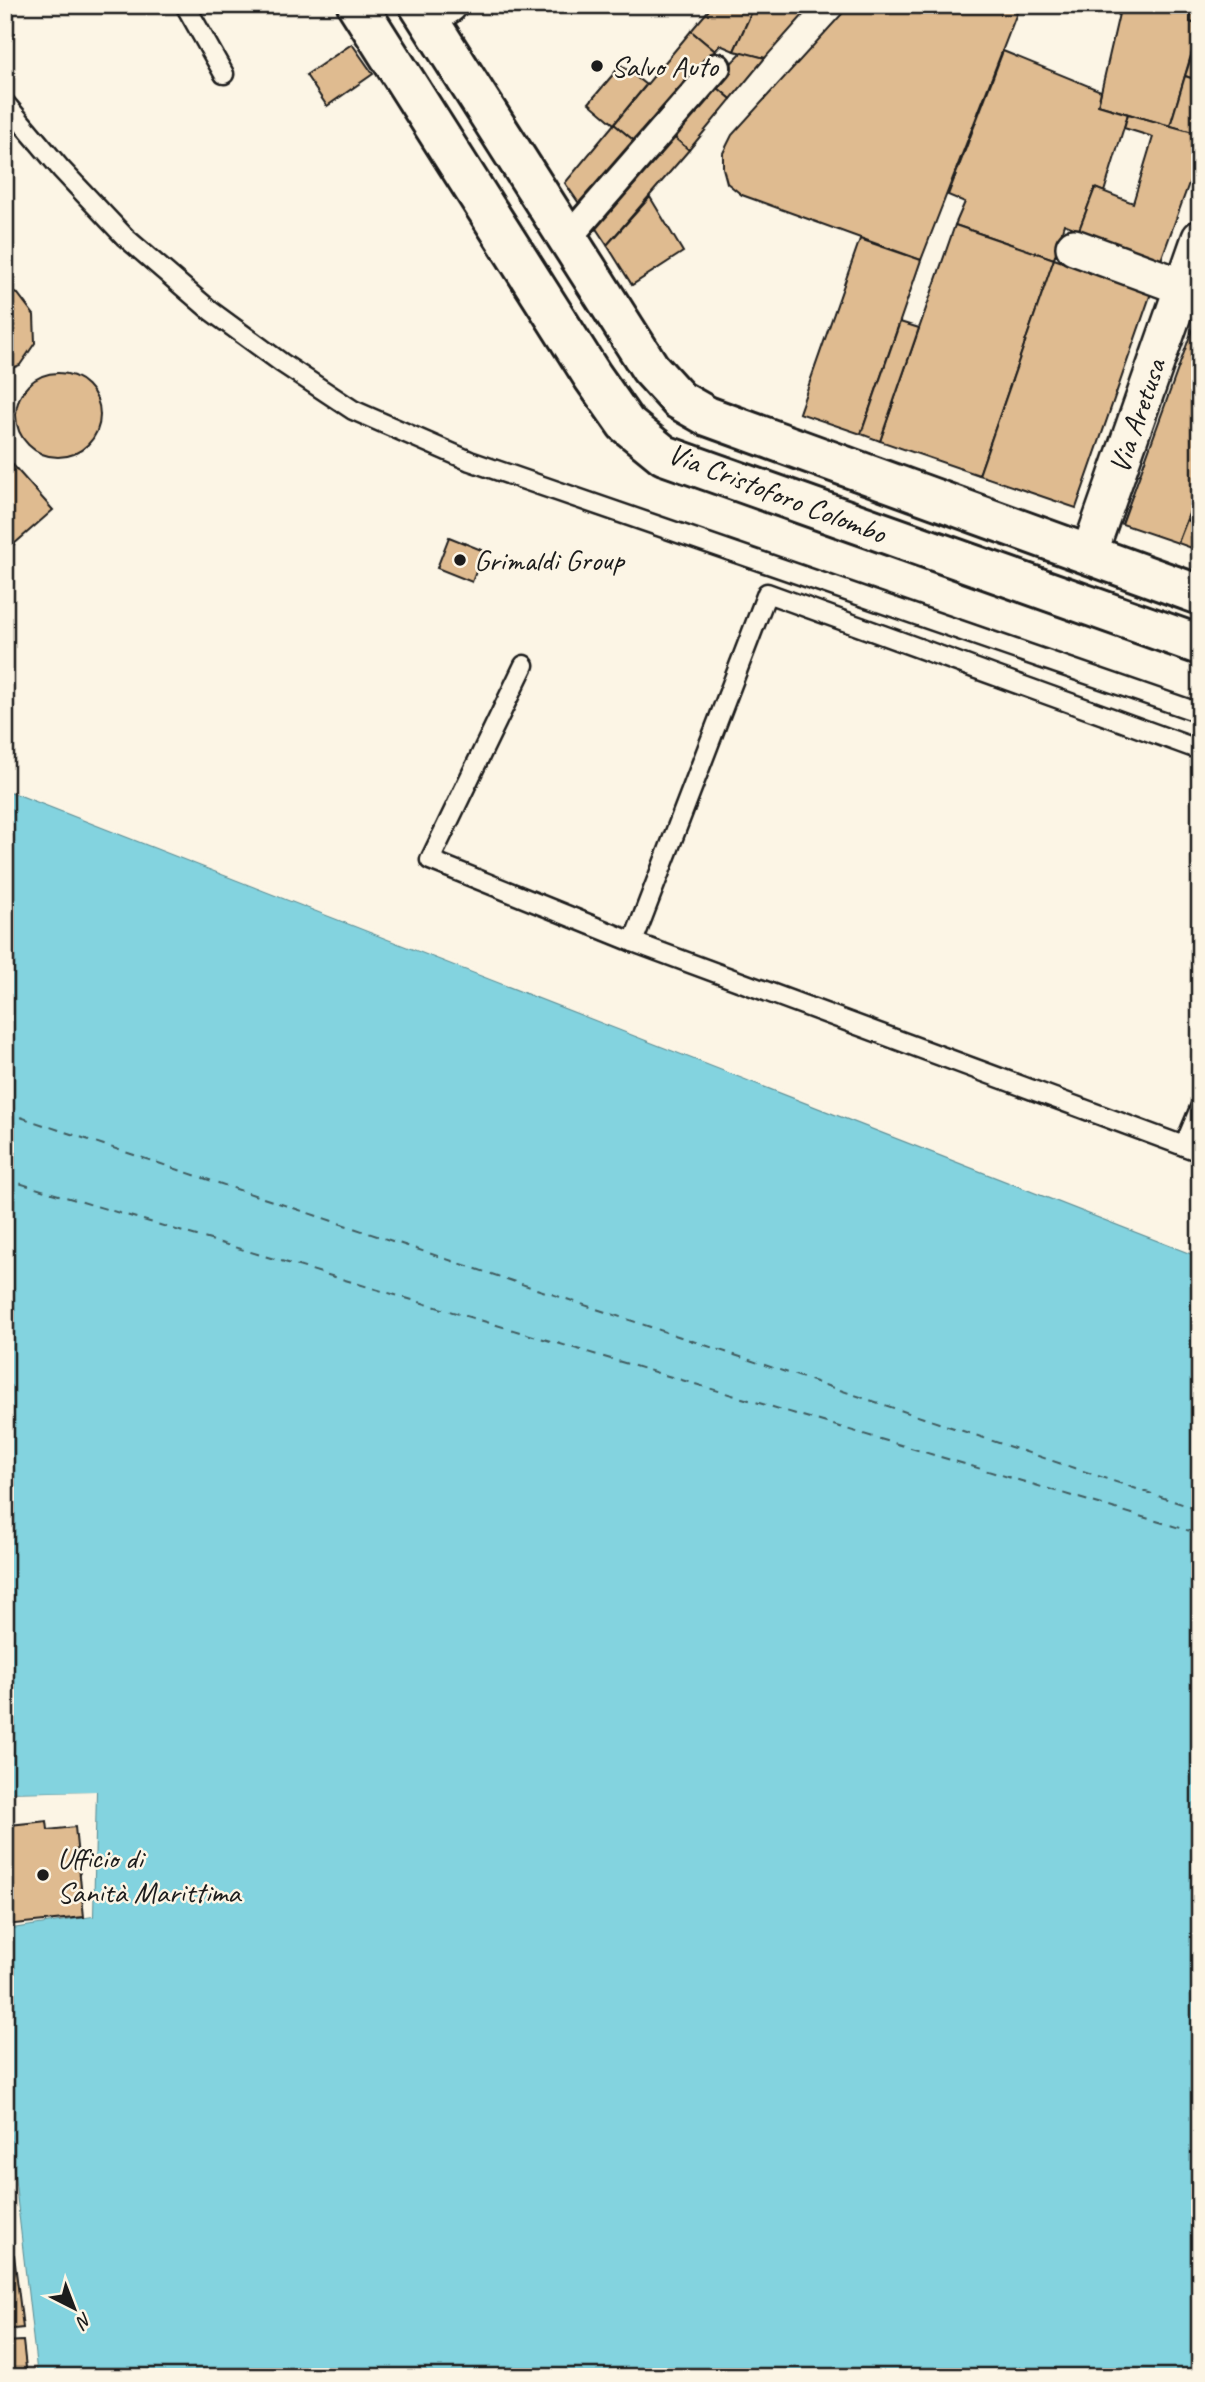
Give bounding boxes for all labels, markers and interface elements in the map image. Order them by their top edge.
place label: Salvo Auto [611,47,719,85]
marker: Salvo Auto [589,58,605,74]
street label: Via Aretusa [1100,352,1175,478]
street label: Via Cristoforo Colombo [663,434,893,552]
place label: Grimaldi Group [474,541,625,579]
marker: Grimaldi Group [452,552,468,568]
place label: Ufficio di Sanità Marittima [57,1839,242,1911]
marker: Ufficio di Sanità Marittima [35,1867,51,1883]
north arrow [38,2274,108,2344]
text: N [70,2307,97,2335]

